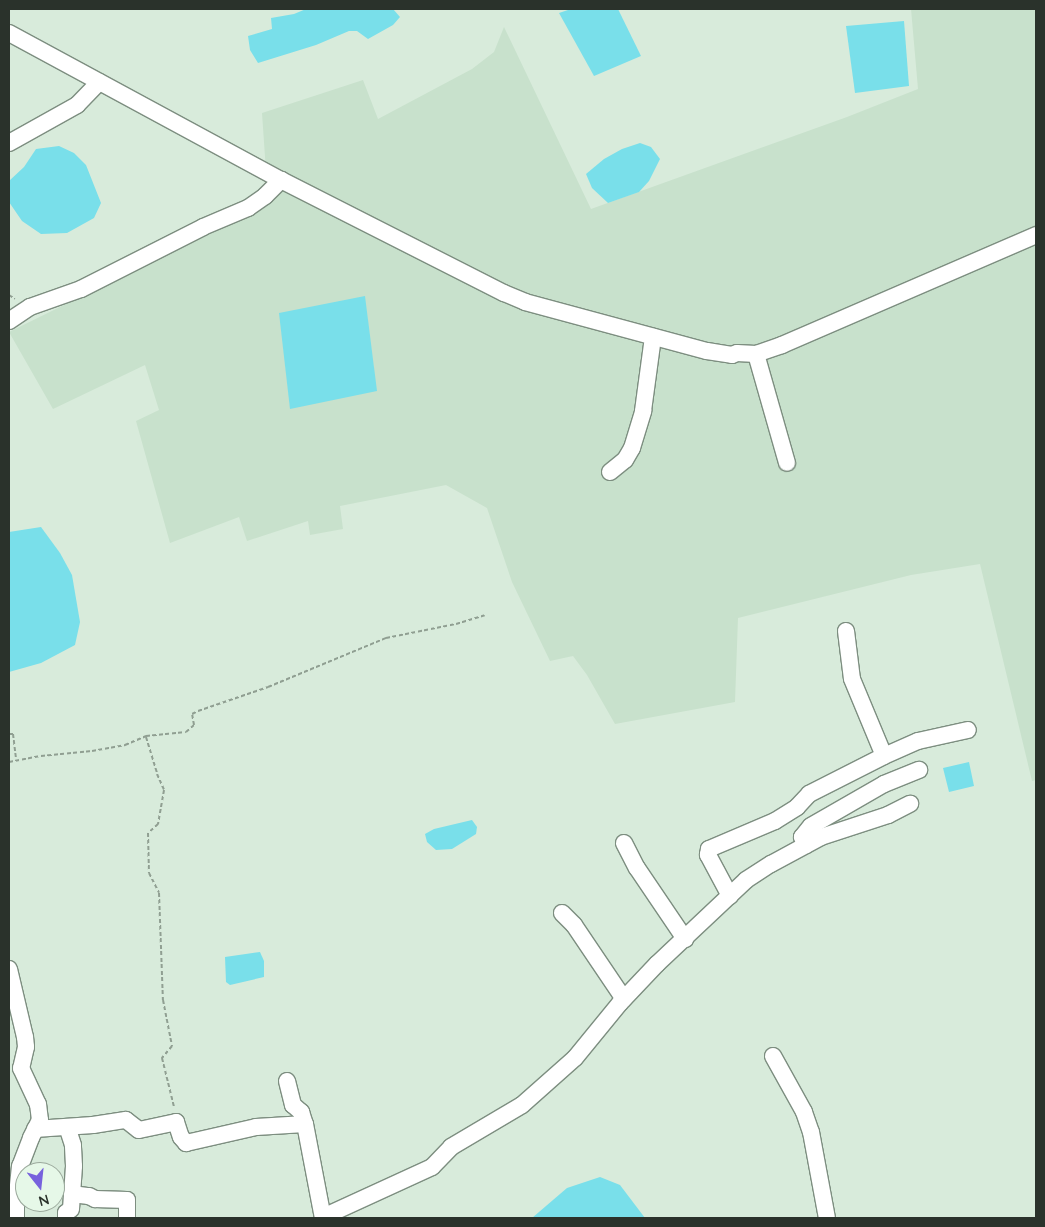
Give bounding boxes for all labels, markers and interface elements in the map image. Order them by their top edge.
north arrow [15,1162,65,1212]
text: N [36,1190,51,1211]

